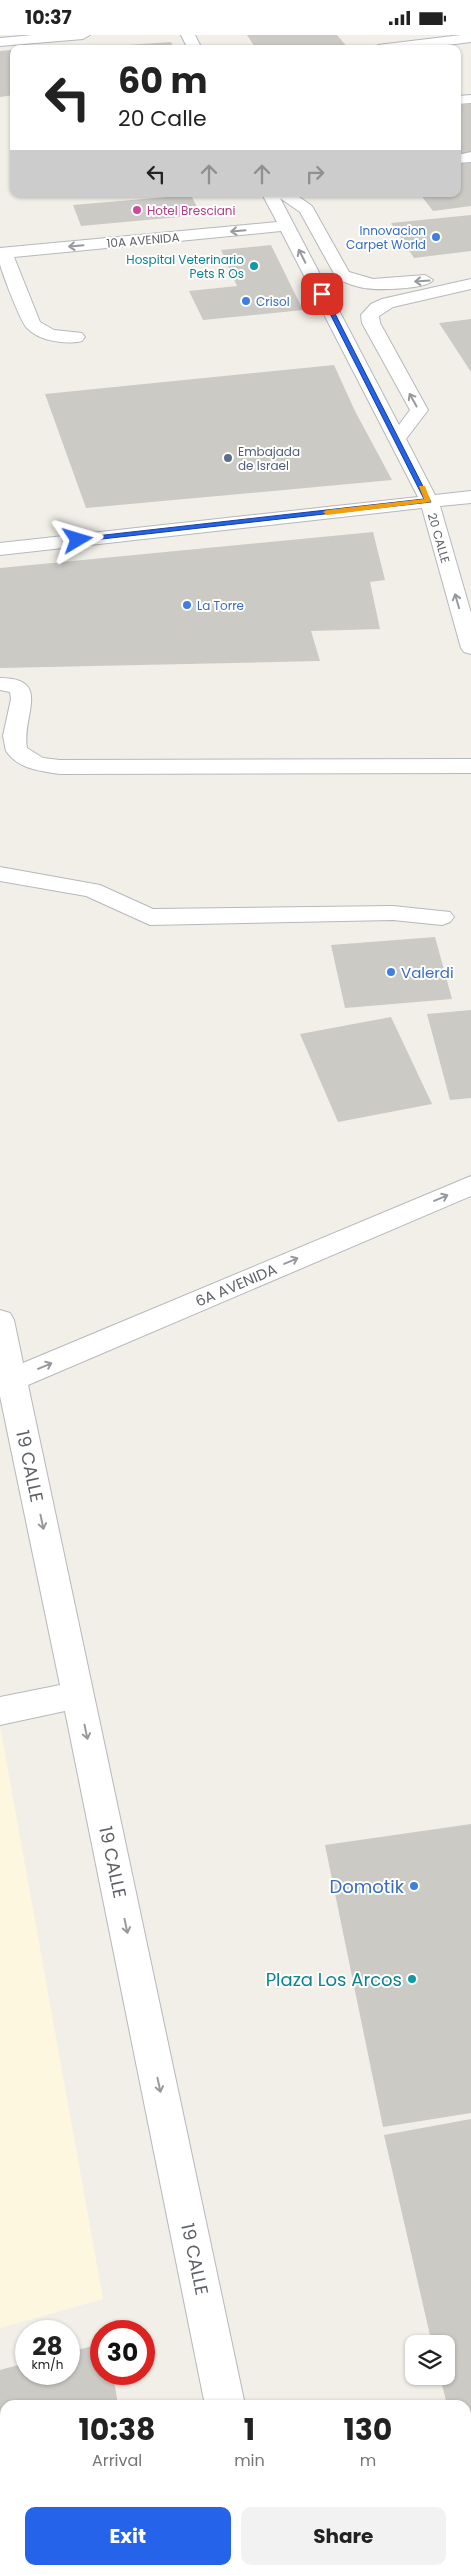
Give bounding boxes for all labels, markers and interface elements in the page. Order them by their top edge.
text: 10:37 [25,4,72,31]
text: 60 m [118,56,208,105]
icon: left [35,65,100,130]
text: 20 Calle [118,103,207,134]
icon: left [142,160,170,188]
icon: ahead [195,160,223,188]
icon: ahead [248,160,276,188]
icon: right [301,160,329,188]
place label: Hotel Bresciani [147,202,236,219]
marker: Hotel Bresciani [131,204,143,216]
place label: Innovacion Carpet World [346,222,426,253]
one-way arrow [230,226,246,236]
street label: 10A AVENIDA [106,228,180,252]
marker: Innovacion Carpet World [430,231,442,243]
one-way arrow [69,241,85,251]
one-way arrow [297,249,306,264]
place label: Hospital Veterinario Pets R Os [126,251,244,282]
marker: Hospital Veterinario Pets R Os [248,260,260,272]
pin [301,273,343,315]
one-way arrow [415,276,431,286]
icon: arrive [308,280,336,308]
place label: Crisol [256,293,290,310]
marker: Crisol [240,295,252,307]
one-way arrow [408,392,418,407]
place label: Embajada de Israel [238,443,300,474]
marker: Embajada de Israel [222,452,234,464]
street label: 20 CALLE [424,511,454,565]
position arrow [51,513,103,565]
one-way arrow [452,593,462,609]
place label: La Torre [197,597,244,614]
marker: La Torre [181,599,193,611]
place label: Valerdi [401,962,454,983]
marker: Valerdi [385,966,397,978]
one-way arrow [433,1193,448,1202]
one-way arrow [283,1256,298,1266]
street label: 6A AVENIDA [192,1258,280,1312]
one-way arrow [37,1360,52,1370]
street label: 19 CALLE [10,1428,50,1504]
one-way arrow [38,1513,47,1529]
one-way arrow [81,1724,91,1740]
street label: 19 CALLE [93,1824,133,1900]
place label: Domotik [329,1874,405,1899]
marker: Domotik [408,1880,420,1892]
one-way arrow [121,1917,131,1933]
place label: Plaza Los Arcos [266,1967,402,1992]
marker: Plaza Los Arcos [406,1973,418,1985]
one-way arrow [154,2076,164,2092]
street label: 19 CALLE [175,2221,215,2297]
speed limit sign: 30 [90,2320,155,2385]
text: 28 [32,2329,63,2364]
map controls [405,2335,455,2385]
button: layers [405,2335,455,2385]
text: km/h [32,2356,63,2373]
text: 10:38 [79,2408,156,2451]
text: 1 [244,2408,255,2451]
text: 130 [343,2408,392,2451]
text: Arrival [92,2449,142,2472]
text: min [234,2449,265,2472]
text: m [360,2449,376,2472]
button: Exit [25,2507,231,2565]
button: Share [241,2507,446,2565]

